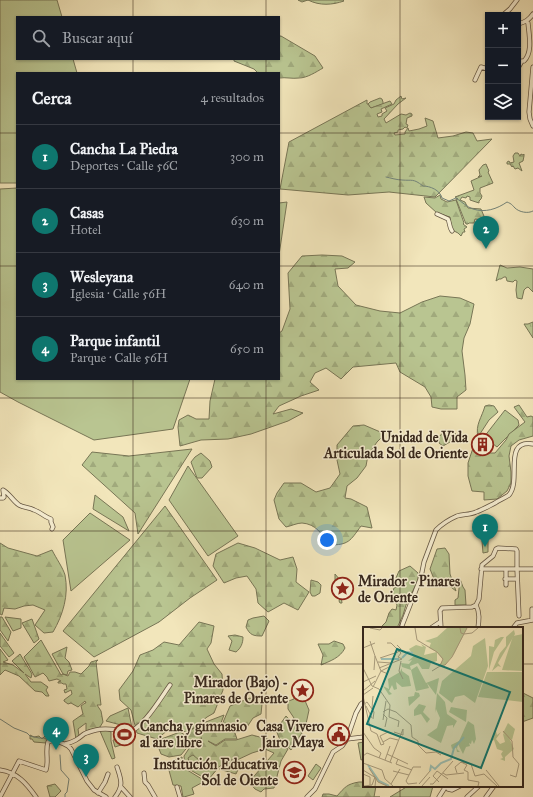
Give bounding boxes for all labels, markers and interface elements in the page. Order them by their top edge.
map controls [485,12,521,120]
button: + [485,12,521,48]
search box [16,16,280,60]
icon: search [30,27,52,49]
text: Buscar aquí [62,29,133,47]
button: − [485,48,521,84]
button: layers [485,84,521,120]
text: Cerca [32,88,71,109]
text: 4 resultados [201,90,264,106]
text: Cancha La Piedra [70,140,178,158]
text: 1 [42,149,48,165]
text: 300 m [230,149,264,165]
text: Deportes · Calle 56C [70,158,178,174]
text: Casas [70,204,104,222]
text: 2 [42,213,48,229]
text: 630 m [231,213,264,229]
pin: 2 [473,216,499,249]
text: Hotel [70,222,101,238]
text: Wesleyana [70,268,133,286]
text: 3 [42,277,48,293]
text: 640 m [229,277,264,293]
text: Iglesia · Calle 56H [70,286,166,302]
text: Parque infantil [70,332,160,350]
text: 4 [41,341,49,357]
text: 650 m [230,341,264,357]
text: Parque · Calle 56H [70,350,168,366]
place label: Unidad de Vida Articulada Sol de Oriente [323,429,469,462]
building icon: Unidad de Vida Articulada Sol de Oriente [470,432,496,458]
pin: 1 [472,514,498,547]
your location [317,530,337,550]
place label: Mirador - Pinares de Oriente [358,573,460,606]
place icon: Mirador - Pinares de Oriente [330,576,356,602]
inset map [363,627,523,787]
place label: Mirador (Bajo) - Pinares de Oriente [184,674,288,707]
place icon: Mirador (Bajo) - Pinares de Oriente [290,677,316,703]
pin: 4 [43,717,69,750]
place label: Cancha y gimnasio al aire libre [140,718,247,751]
place label: Casa Vivero Jairo Maya [256,718,325,752]
sports icon: Cancha y gimnasio al aire libre [111,721,137,747]
public building icon: Casa Vivero Jairo Maya [326,721,352,747]
pin: 3 [73,744,99,777]
place label: Institución Educativa Sol de Oiente [153,756,279,789]
school or university icon: Institución Educativa Sol de Oiente [281,759,307,785]

